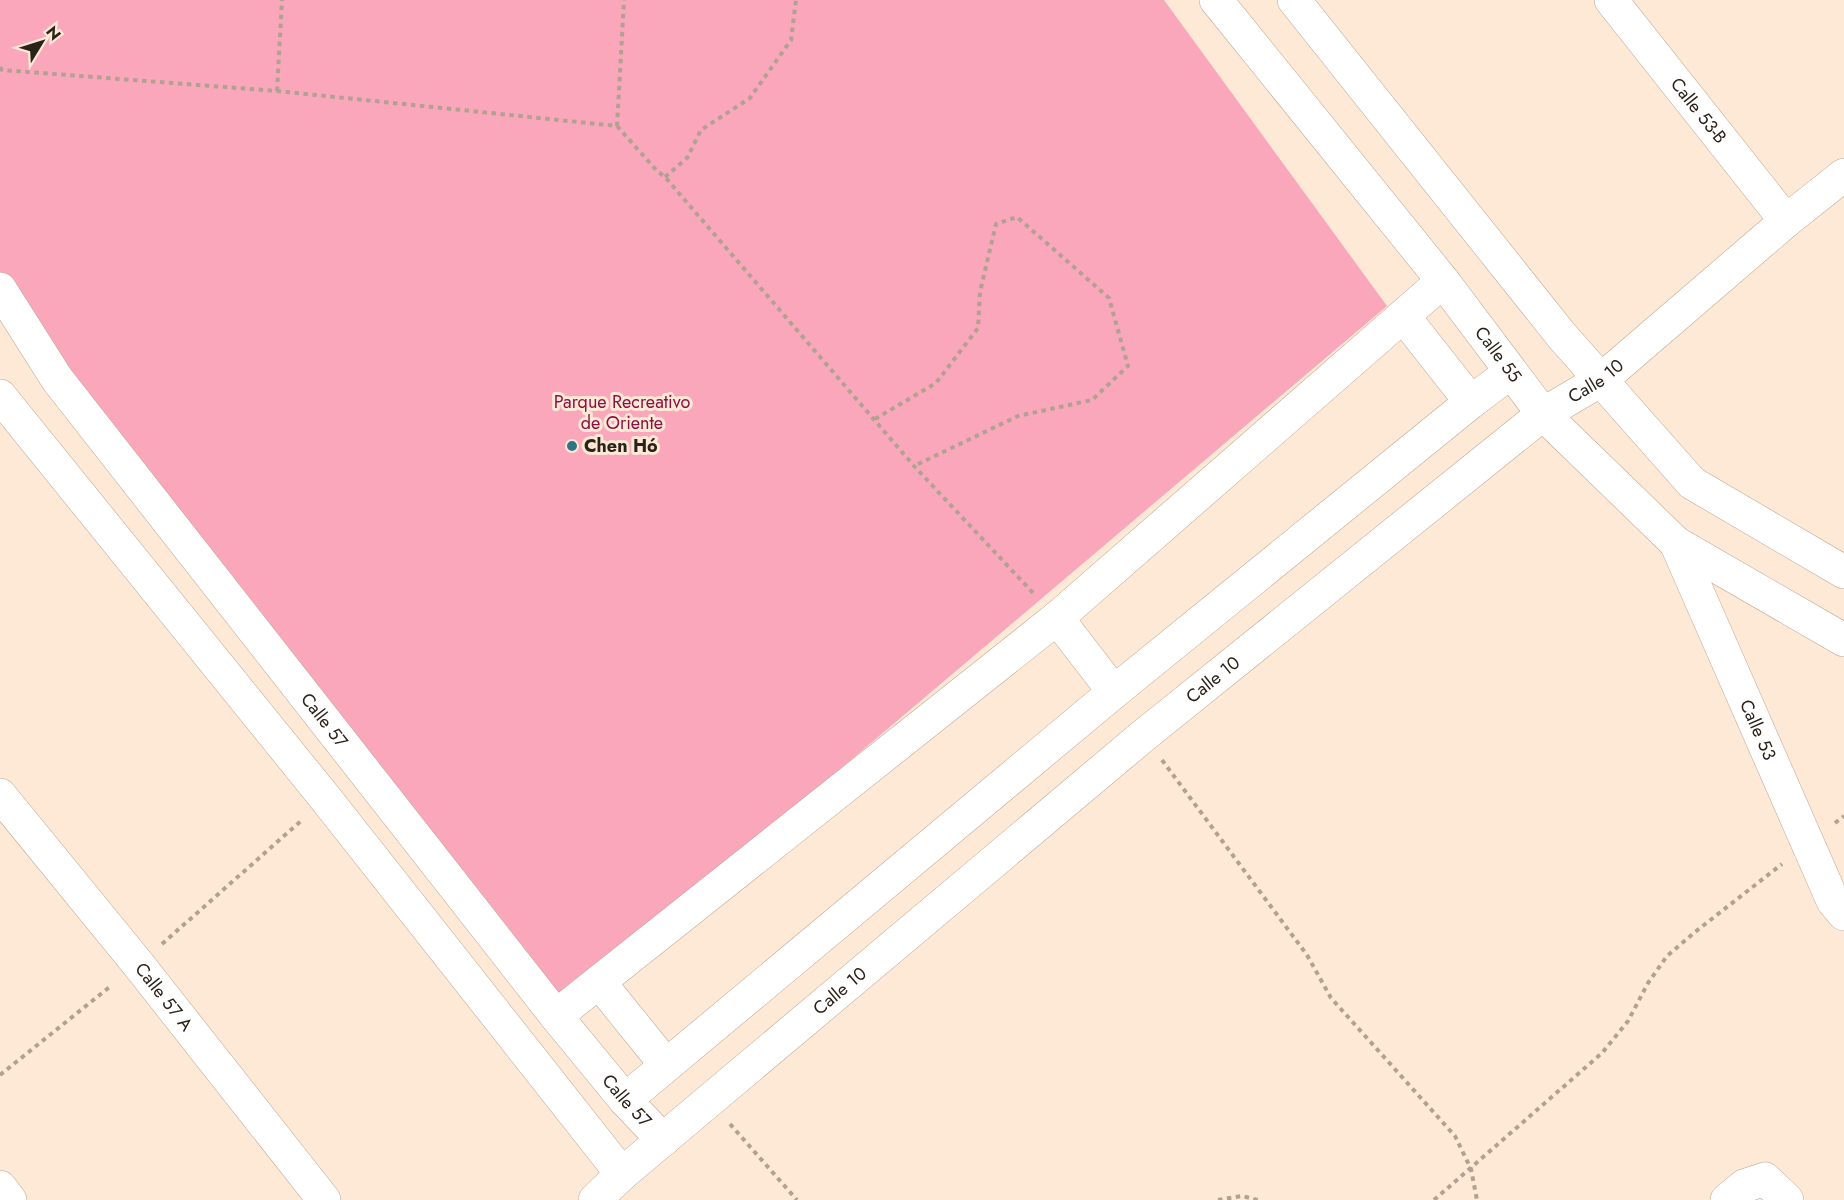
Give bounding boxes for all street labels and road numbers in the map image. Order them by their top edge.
street label: Calle 53-B [1664,72,1733,149]
street label: Calle 55 [1468,321,1528,388]
street label: Calle 10 [1563,353,1630,410]
street label: Calle 10 [1180,650,1246,709]
street label: Calle 57 [294,687,354,754]
street label: Calle 53 [1733,695,1783,764]
street label: Calle 57 A [129,957,199,1037]
street label: Calle 10 [807,961,872,1021]
street label: Calle 57 [596,1068,658,1134]

